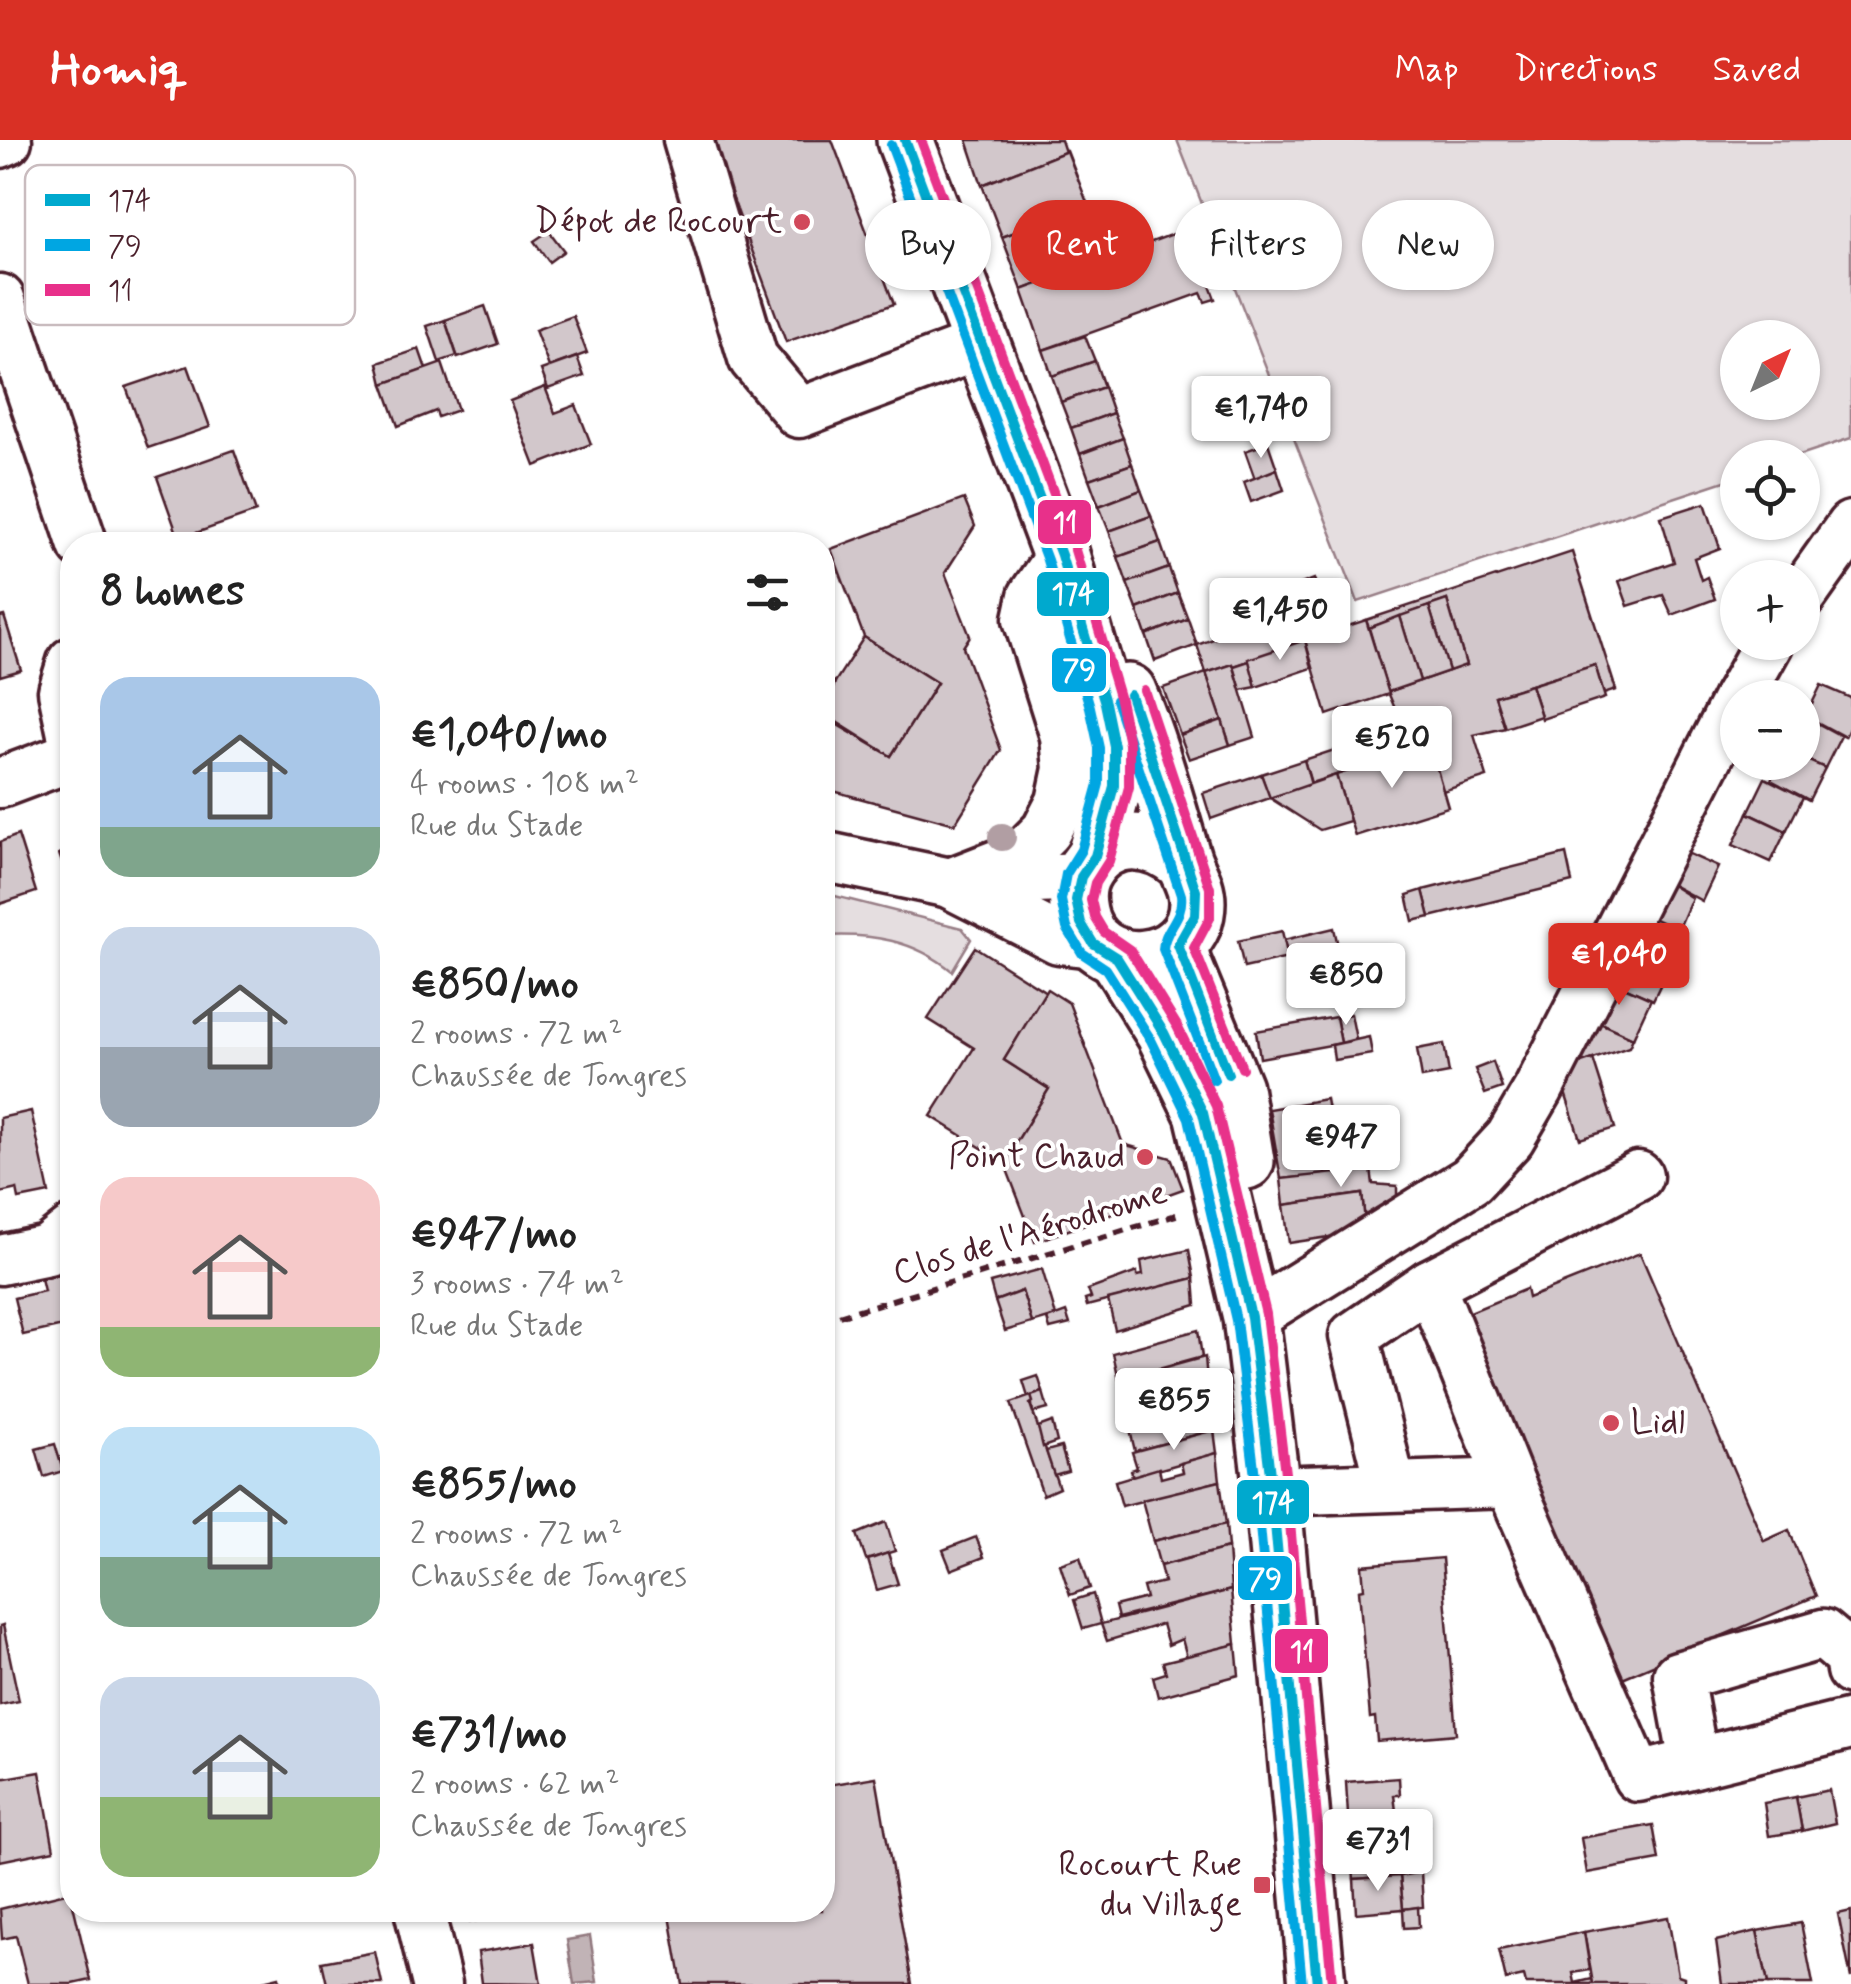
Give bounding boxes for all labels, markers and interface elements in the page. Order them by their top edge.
text: Homiq [50,39,188,102]
text: Map [1395,47,1459,93]
text: Directions [1514,47,1658,93]
text: Saved [1713,47,1801,93]
legend [25,165,355,325]
text: 174 [108,184,151,221]
place label: Dépot de Rocourt [535,199,782,245]
chip: Buy [865,200,991,290]
chip: Rent [1011,200,1154,290]
chip: Filters [1174,200,1342,290]
chip: New [1362,200,1494,290]
marker: Dépot de Rocourt [791,211,813,233]
text: 79 [108,229,142,266]
text: 11 [108,274,133,311]
north arrow [1720,320,1820,420]
map controls [1720,320,1820,780]
pin: €1,740 [1180,376,1342,461]
text: €1,740 [1213,387,1309,429]
button: locate [1720,440,1820,540]
line badge: 11 [1036,498,1093,546]
text: 11 [1053,506,1077,543]
button: + [1720,560,1820,660]
text: 8 homes [100,565,245,620]
icon: filters [740,565,795,620]
line badge: 174 [1035,570,1111,618]
text: 174 [1051,577,1095,614]
pin: €1,450 [1199,578,1361,663]
text: €1,450 [1231,589,1329,631]
line badge: 79 [1050,646,1108,694]
text: 79 [1062,653,1096,690]
button: − [1720,680,1820,780]
pin: €520 [1333,706,1451,791]
text: €1,040/mo [410,708,607,763]
icon: home [180,717,300,837]
text: €520 [1354,717,1430,759]
text: 4 rooms · 108 m² [410,763,639,805]
text: Rue du Stade [410,805,583,847]
pin: €1,040 [1538,923,1700,1008]
text: €1,040 [1570,934,1668,976]
pin: €850 [1287,943,1405,1028]
text: €850 [1308,954,1384,996]
text: €850/mo [410,958,579,1013]
icon: home [180,967,300,1087]
text: 2 rooms · 72 m² [410,1013,623,1055]
text: Chaussée de Tongres [410,1055,687,1097]
pin: €947 [1282,1105,1400,1190]
text: €947 [1304,1116,1378,1158]
place label: Point Chaud [948,1134,1125,1180]
marker: Point Chaud [1134,1146,1156,1168]
street label: Clos de l'Aérodrome [887,1169,1173,1297]
text: €947/mo [410,1208,577,1263]
icon: home [180,1217,300,1337]
text: 3 rooms · 74 m² [410,1263,624,1305]
text: Rue du Stade [410,1305,583,1347]
pin: €855 [1115,1368,1233,1453]
text: €855 [1137,1379,1211,1421]
place label: Lidl [1631,1400,1685,1446]
marker: Lidl [1600,1412,1622,1434]
text: €855/mo [410,1458,577,1513]
icon: home [180,1467,300,1587]
line badge: 174 [1235,1478,1311,1526]
text: 174 [1251,1486,1295,1523]
text: 2 rooms · 72 m² [410,1513,623,1555]
line badge: 79 [1236,1554,1294,1602]
text: Chaussée de Tongres [410,1555,687,1597]
text: 79 [1248,1562,1282,1599]
line badge: 11 [1273,1627,1330,1675]
text: 11 [1290,1635,1314,1672]
text: €731/mo [410,1708,567,1763]
icon: home [180,1717,300,1837]
text: 2 rooms · 62 m² [410,1763,619,1805]
text: Chaussée de Tongres [410,1805,687,1847]
pin: €731 [1319,1809,1437,1894]
text: €731 [1345,1820,1411,1862]
place label: Rocourt Rue du Village [1058,1842,1242,1932]
marker: Rocourt Rue du Village [1251,1874,1273,1896]

